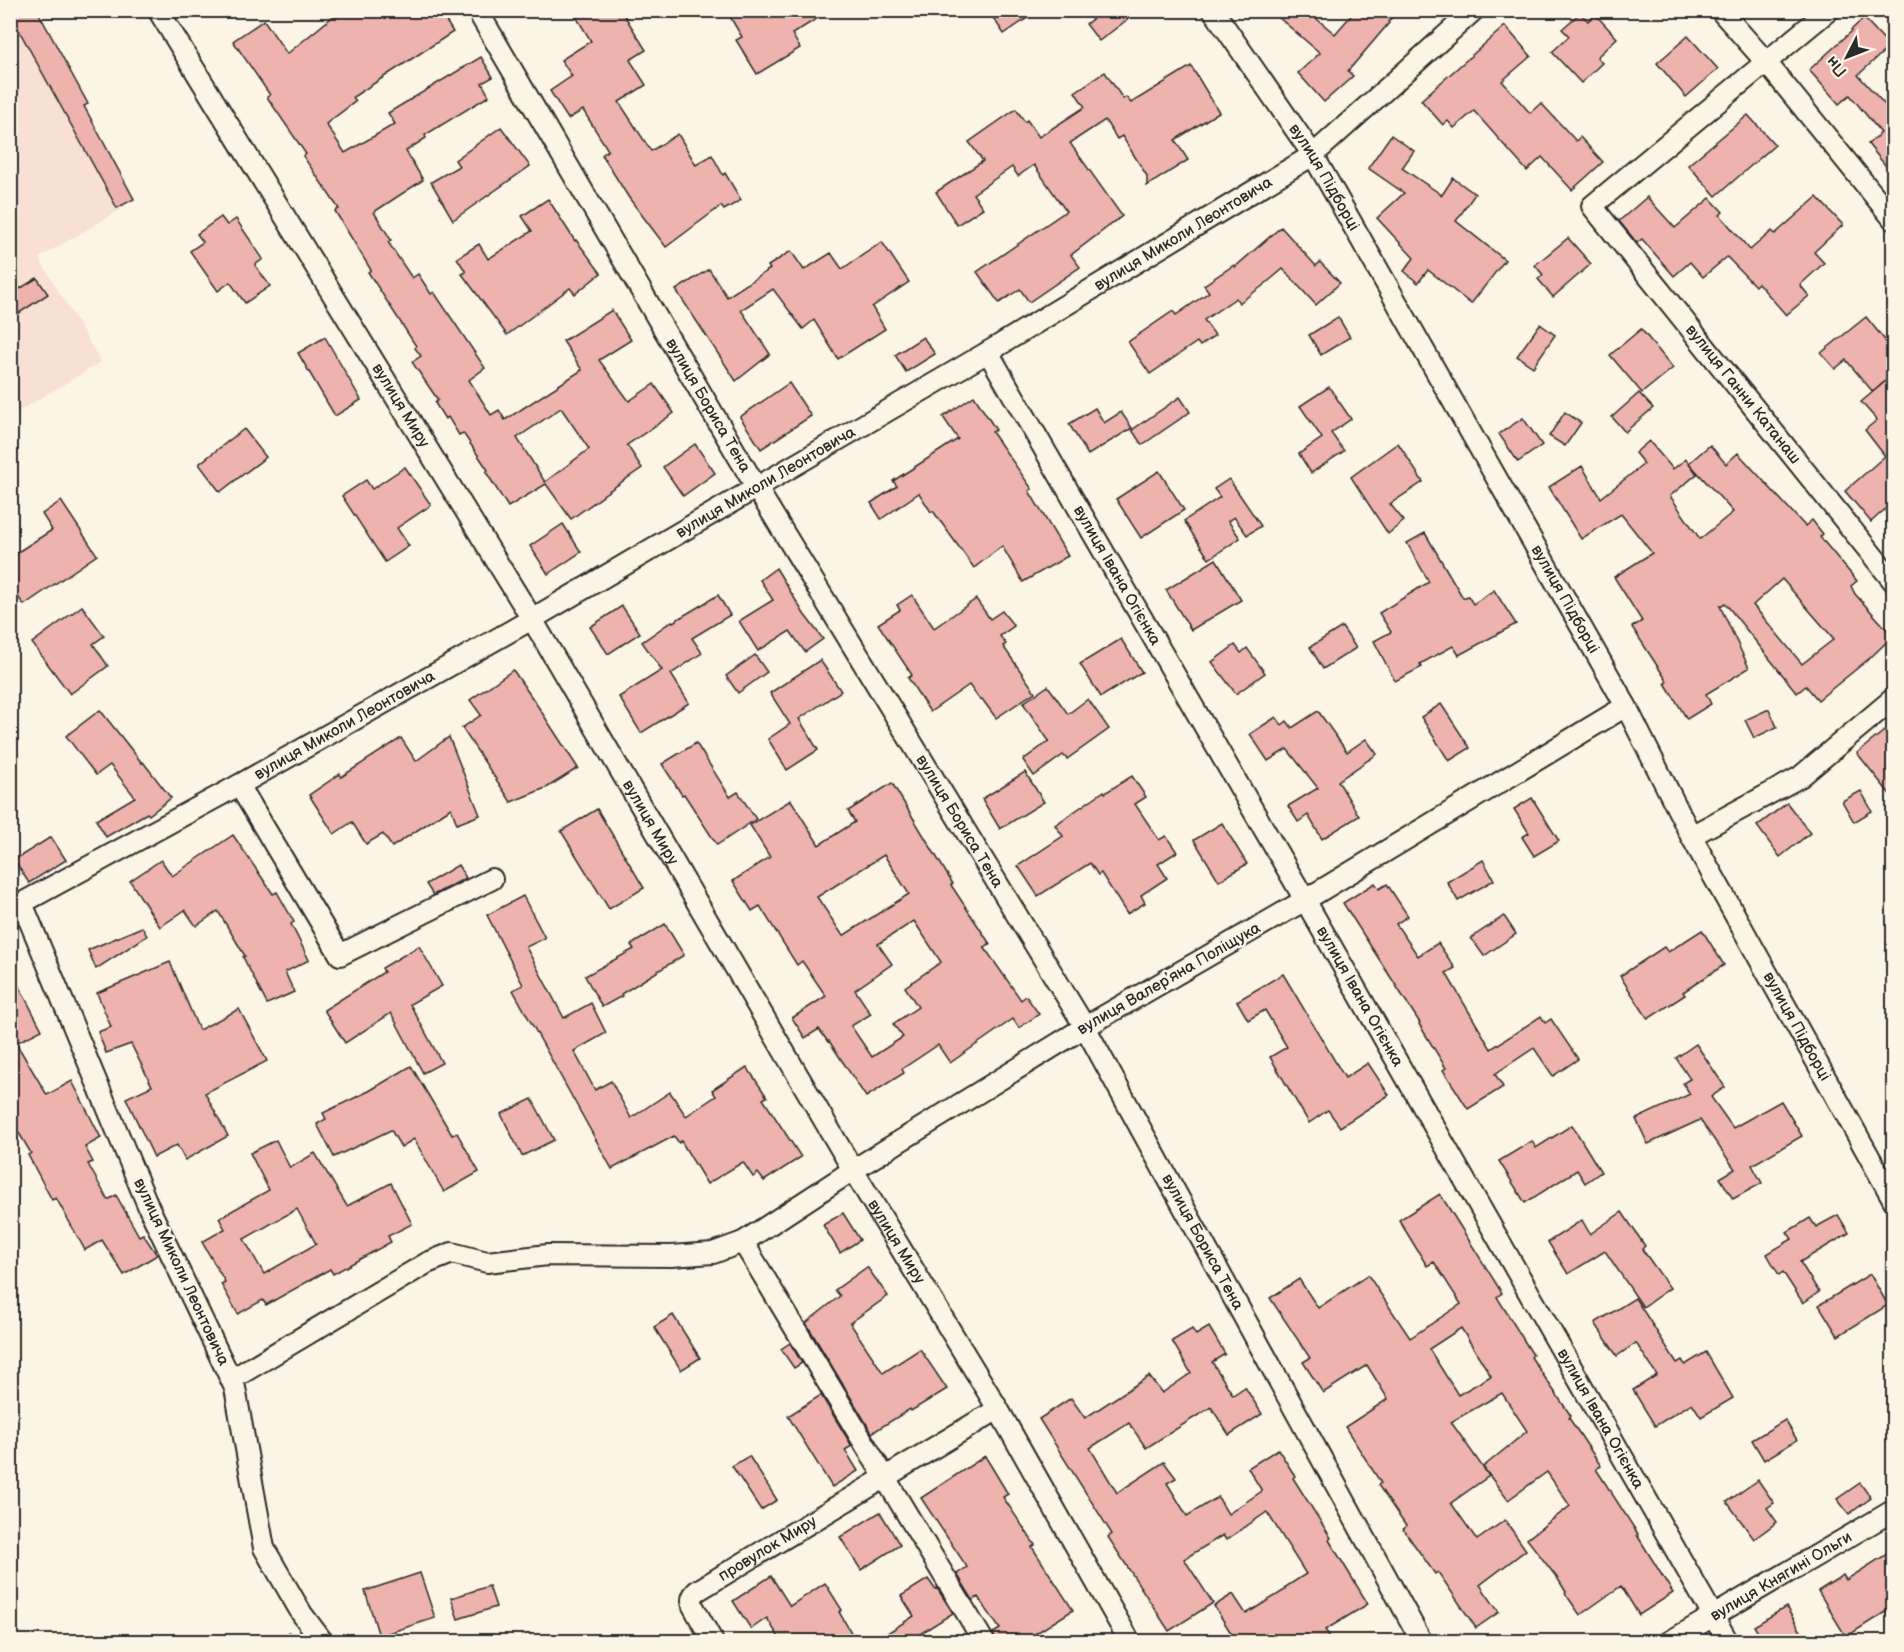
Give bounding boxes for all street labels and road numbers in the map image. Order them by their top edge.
street label: вулиця Підборці [1285,120,1364,234]
street label: вулиця Миколи Леонтовича [1091,172,1276,295]
street label: вулиця Ганни Катанаш [1681,321,1805,468]
street label: вулиця Бориса Тена [662,335,755,476]
street label: вулиця Миру [368,360,434,451]
street label: вулиця Миколи Леонтовича [672,422,859,542]
street label: вулиця Івана Огієнка [1069,502,1165,649]
street label: вулиця Підборці [1527,542,1604,657]
street label: вулиця Миколи Леонтовича [251,666,439,784]
street label: вулиця Бориса Тена [912,751,1008,892]
street label: вулиця Миру [618,776,683,869]
street label: вулиця Валерʼяна Поліщука [1074,918,1264,1039]
street label: вулиця Івана Огієнка [1312,923,1408,1070]
street label: вулиця Підборці [1759,969,1835,1084]
street label: вулиця Бориса Тена [1158,1171,1248,1314]
street label: вулиця Миколи Леонтовича [129,1175,233,1369]
street label: вулиця Миру [864,1196,930,1288]
street label: вулиця Івана Огієнка [1553,1345,1648,1493]
street label: провулок Миру [715,1511,820,1585]
street label: вулиця Княгині Ольги [1707,1527,1855,1625]

